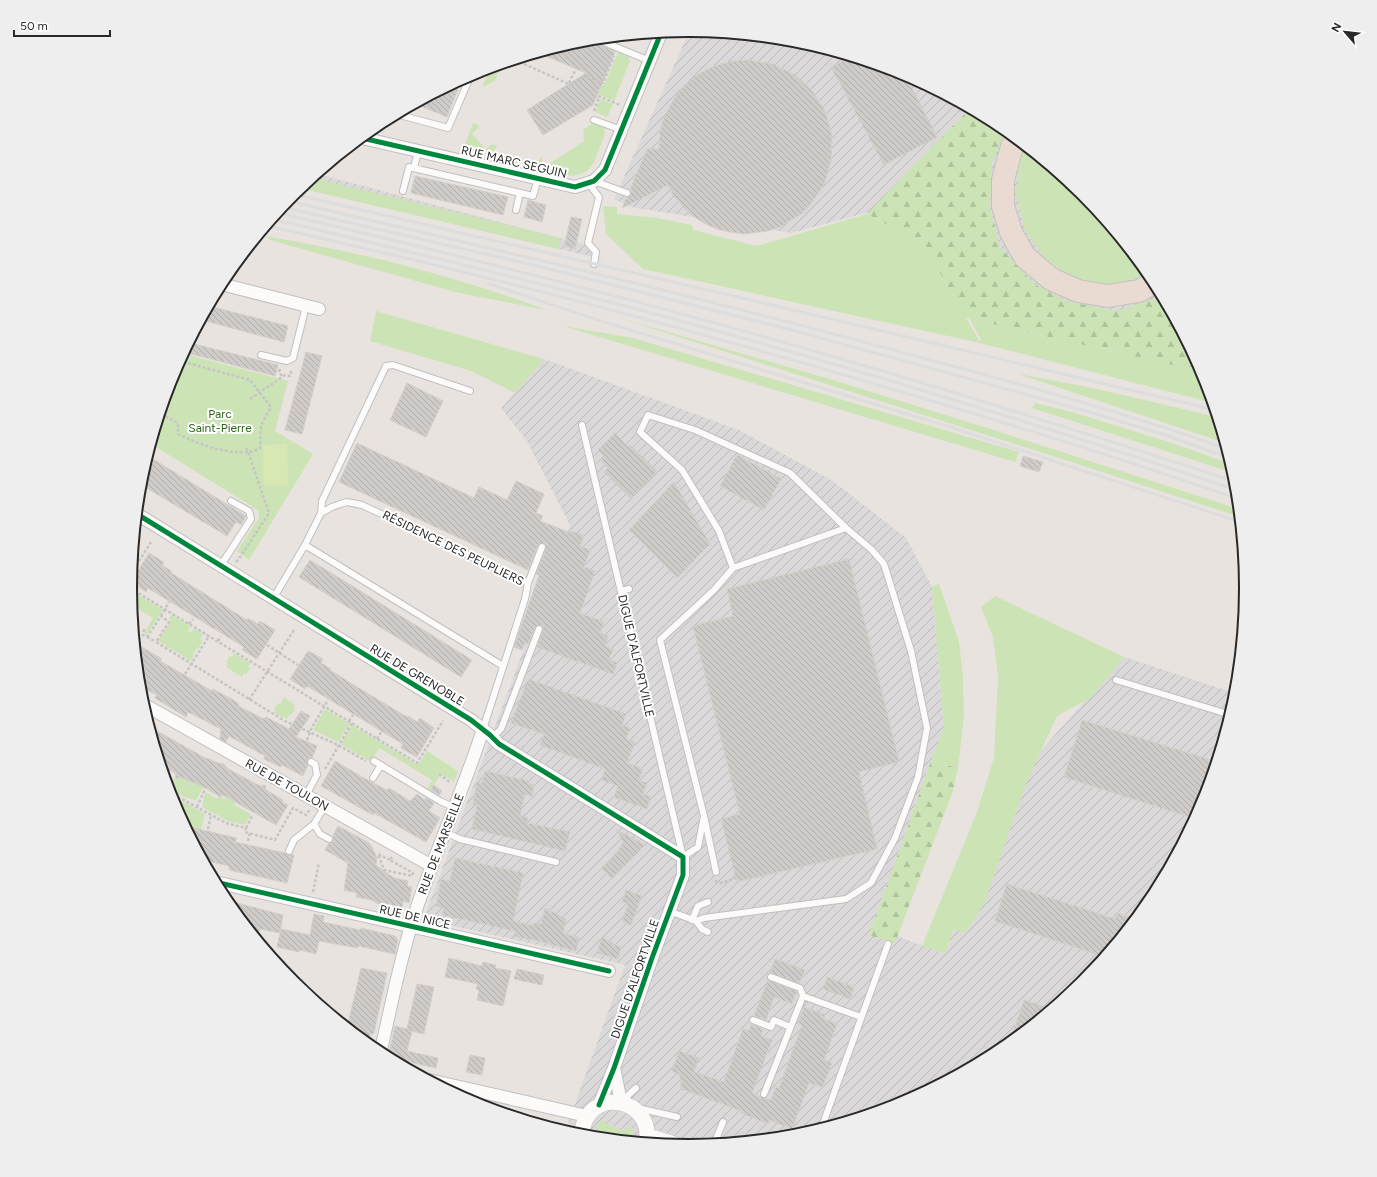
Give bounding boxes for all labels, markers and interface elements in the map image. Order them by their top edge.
scale bar [14,12,110,38]
north arrow [1325,12,1365,52]
text: 50 m [20,19,48,33]
text: N [1329,21,1344,34]
street label: RUE MARC SEGUIN [460,143,568,181]
park label: Parc Saint-Pierre [188,407,252,435]
street label: RÉSIDENCE DES PEUPLIERS [380,508,526,588]
street label: DIGUE D'ALFORTVILLE [615,593,657,719]
street label: RUE DE GRENOBLE [367,641,467,709]
street label: RUE DE TOULON [243,756,331,814]
street label: RUE DE MARSEILLE [415,791,467,897]
street label: RUE DE NICE [378,902,452,932]
street label: DIGUE D'ALFORTVILLE [608,917,662,1041]

